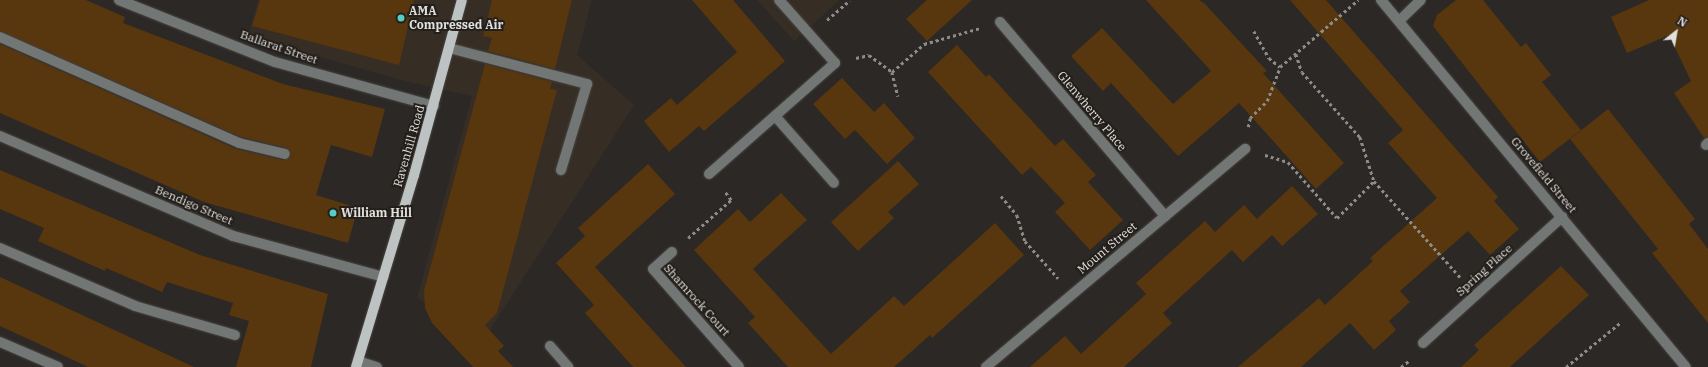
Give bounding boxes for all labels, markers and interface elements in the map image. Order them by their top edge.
place label: AMA Compressed Air [409,4,503,32]
north arrow [1656,12,1696,52]
marker: AMA Compressed Air [396,13,406,23]
text: N [1675,13,1690,30]
street label: Ballarat Street [238,27,320,67]
street label: Glenwherry Place [1054,68,1130,154]
street label: Ravenhill Road [390,103,428,189]
street label: Grovefield Street [1508,134,1580,216]
street label: Bendigo Street [153,182,235,228]
place label: William Hill [341,206,412,220]
marker: William Hill [328,208,338,218]
street label: Mount Street [1074,219,1140,277]
street label: Spring Place [1453,241,1515,299]
street label: Shamrock Court [661,261,733,339]

